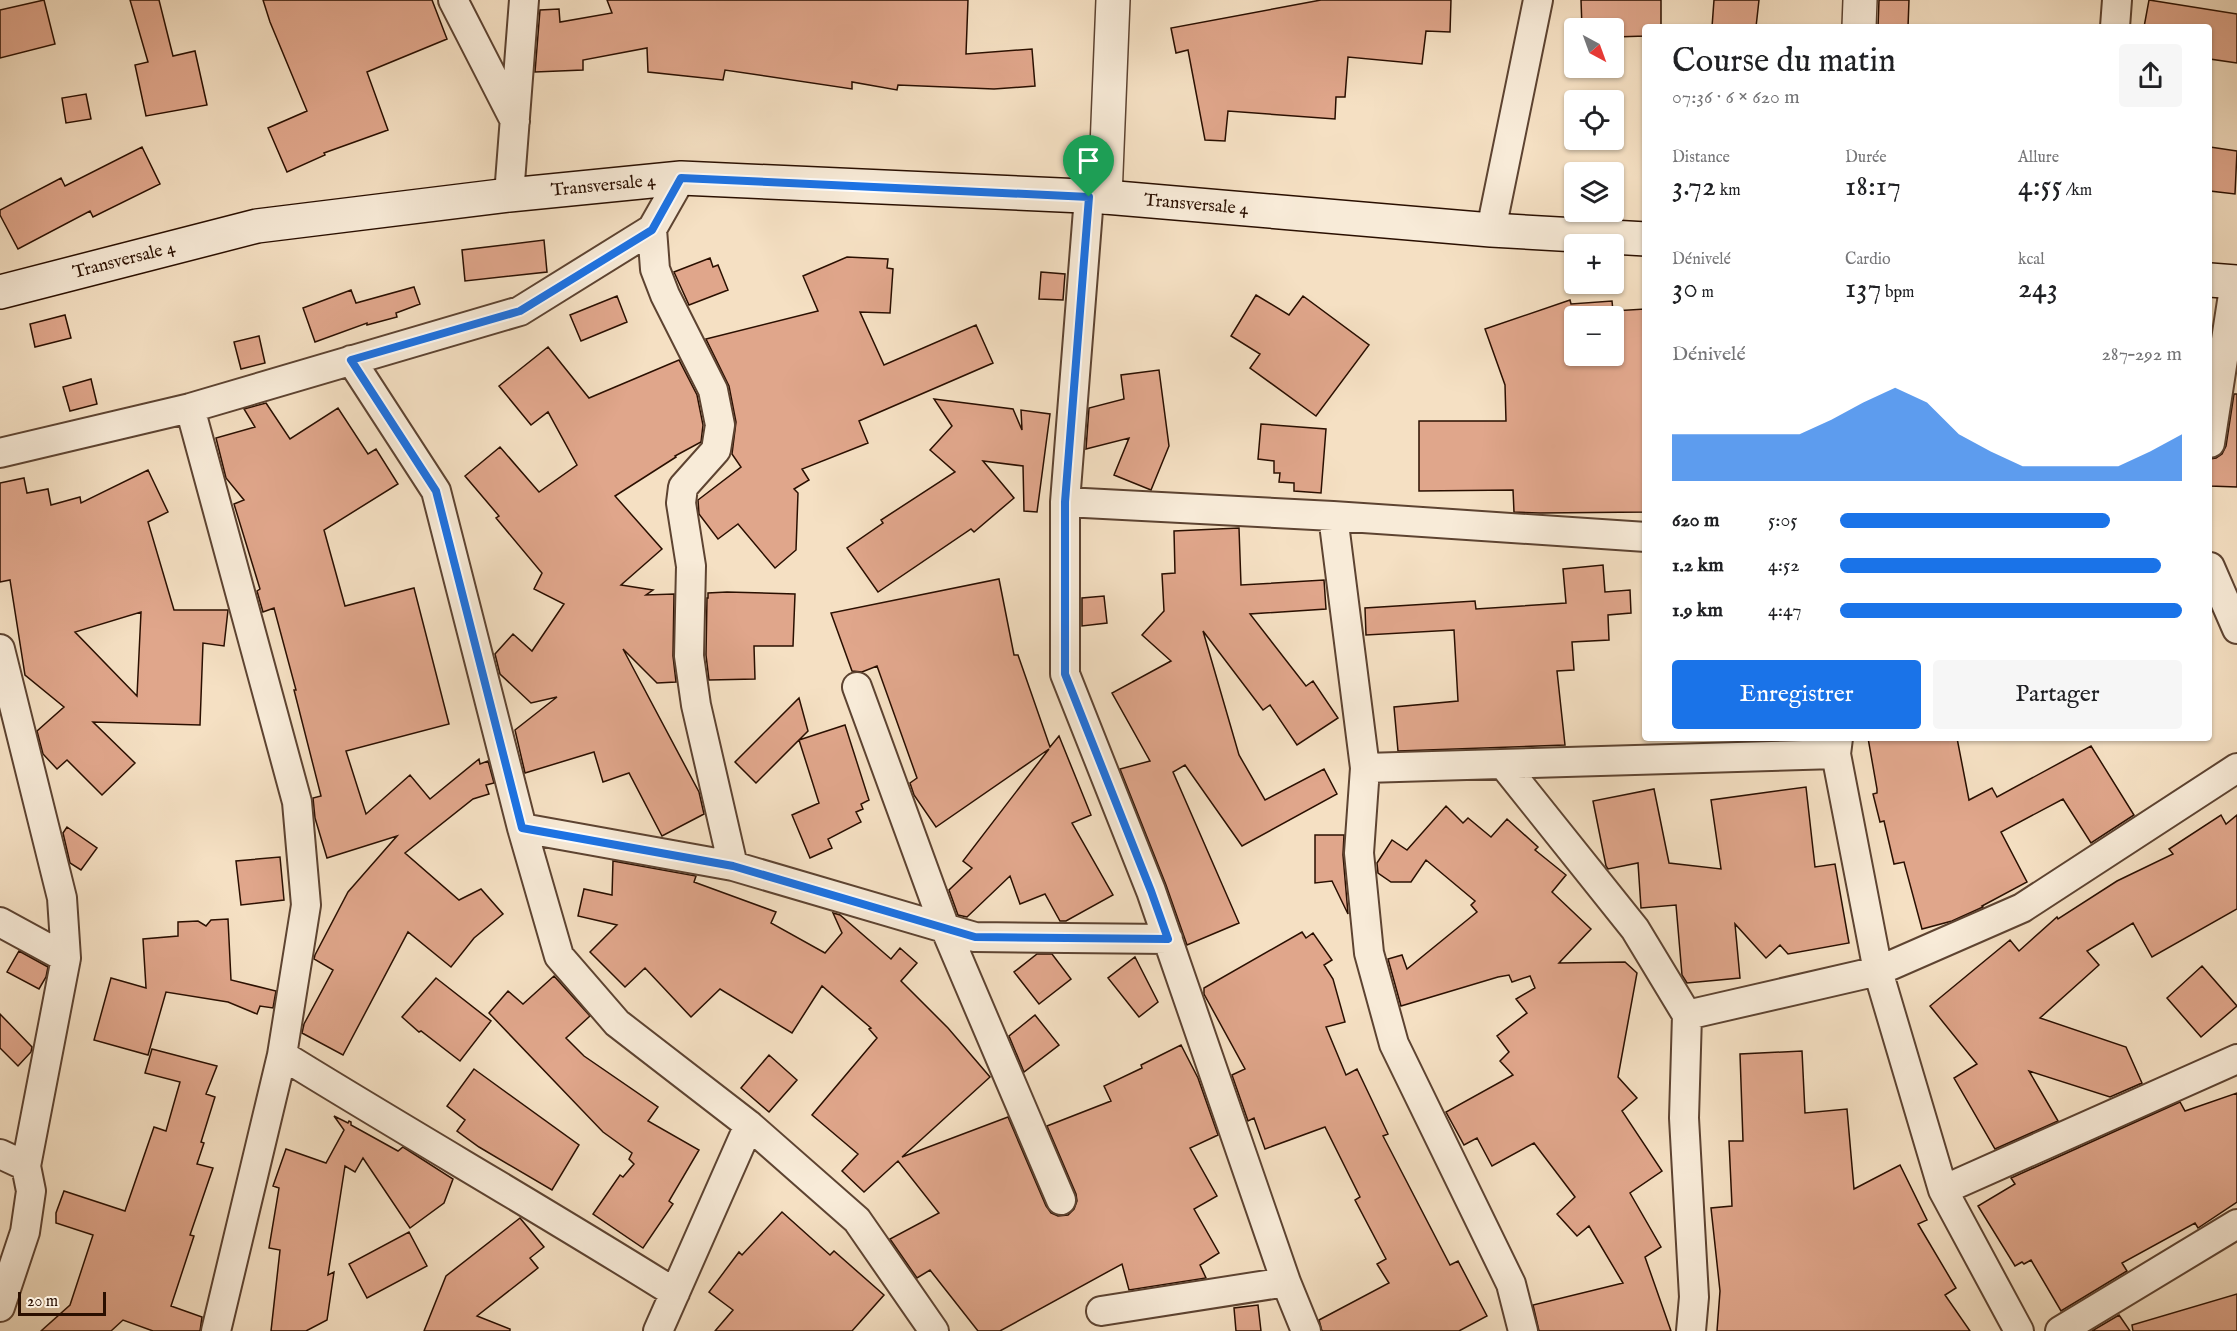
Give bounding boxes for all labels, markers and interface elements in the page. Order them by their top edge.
north arrow [1564,18,1624,78]
map controls [1564,18,1624,366]
text: Course du matin [1672,41,1896,83]
button: share [2119,44,2182,107]
text: 07:36 · 6 × 620 m [1672,85,1800,110]
button: locate [1564,90,1624,150]
pin [1063,135,1114,197]
icon: arrive [1072,144,1105,177]
text: Distance [1672,148,1730,168]
text: Durée [1845,148,1887,168]
text: Allure [2018,148,2059,168]
button: layers [1564,162,1624,222]
text: 3.72 [1672,168,1716,206]
text: 18:17 [1845,168,1901,206]
text: 4:55 [2018,168,2062,206]
street label: Transversale 4 [550,169,657,202]
text: km [1716,181,1741,201]
text: /km [2062,181,2092,201]
street label: Transversale 4 [1143,189,1250,221]
button: + [1564,234,1624,294]
street label: Transversale 4 [70,236,178,284]
text: Dénivelé [1672,250,1731,270]
text: Cardio [1845,250,1891,270]
text: kcal [2018,250,2045,270]
text: 30 [1672,270,1698,308]
text: 137 [1845,270,1881,308]
text: 243 [2018,270,2058,308]
text: m [1698,283,1714,303]
text: bpm [1881,283,1914,303]
button: − [1564,306,1624,366]
text: Dénivelé [1672,342,1746,367]
text: 287–292 m [2101,342,2182,367]
text: 620 m [1672,508,1719,533]
text: 5:05 [1768,508,1798,533]
text: 1.2 km [1672,553,1724,578]
text: 4:52 [1768,553,1800,578]
text: 1.9 km [1672,598,1723,623]
text: 4:47 [1768,598,1802,623]
button: Enregistrer [1672,660,1921,729]
button: Partager [1933,660,2182,729]
scale bar [18,1289,106,1316]
text: 20 m [27,1292,58,1312]

